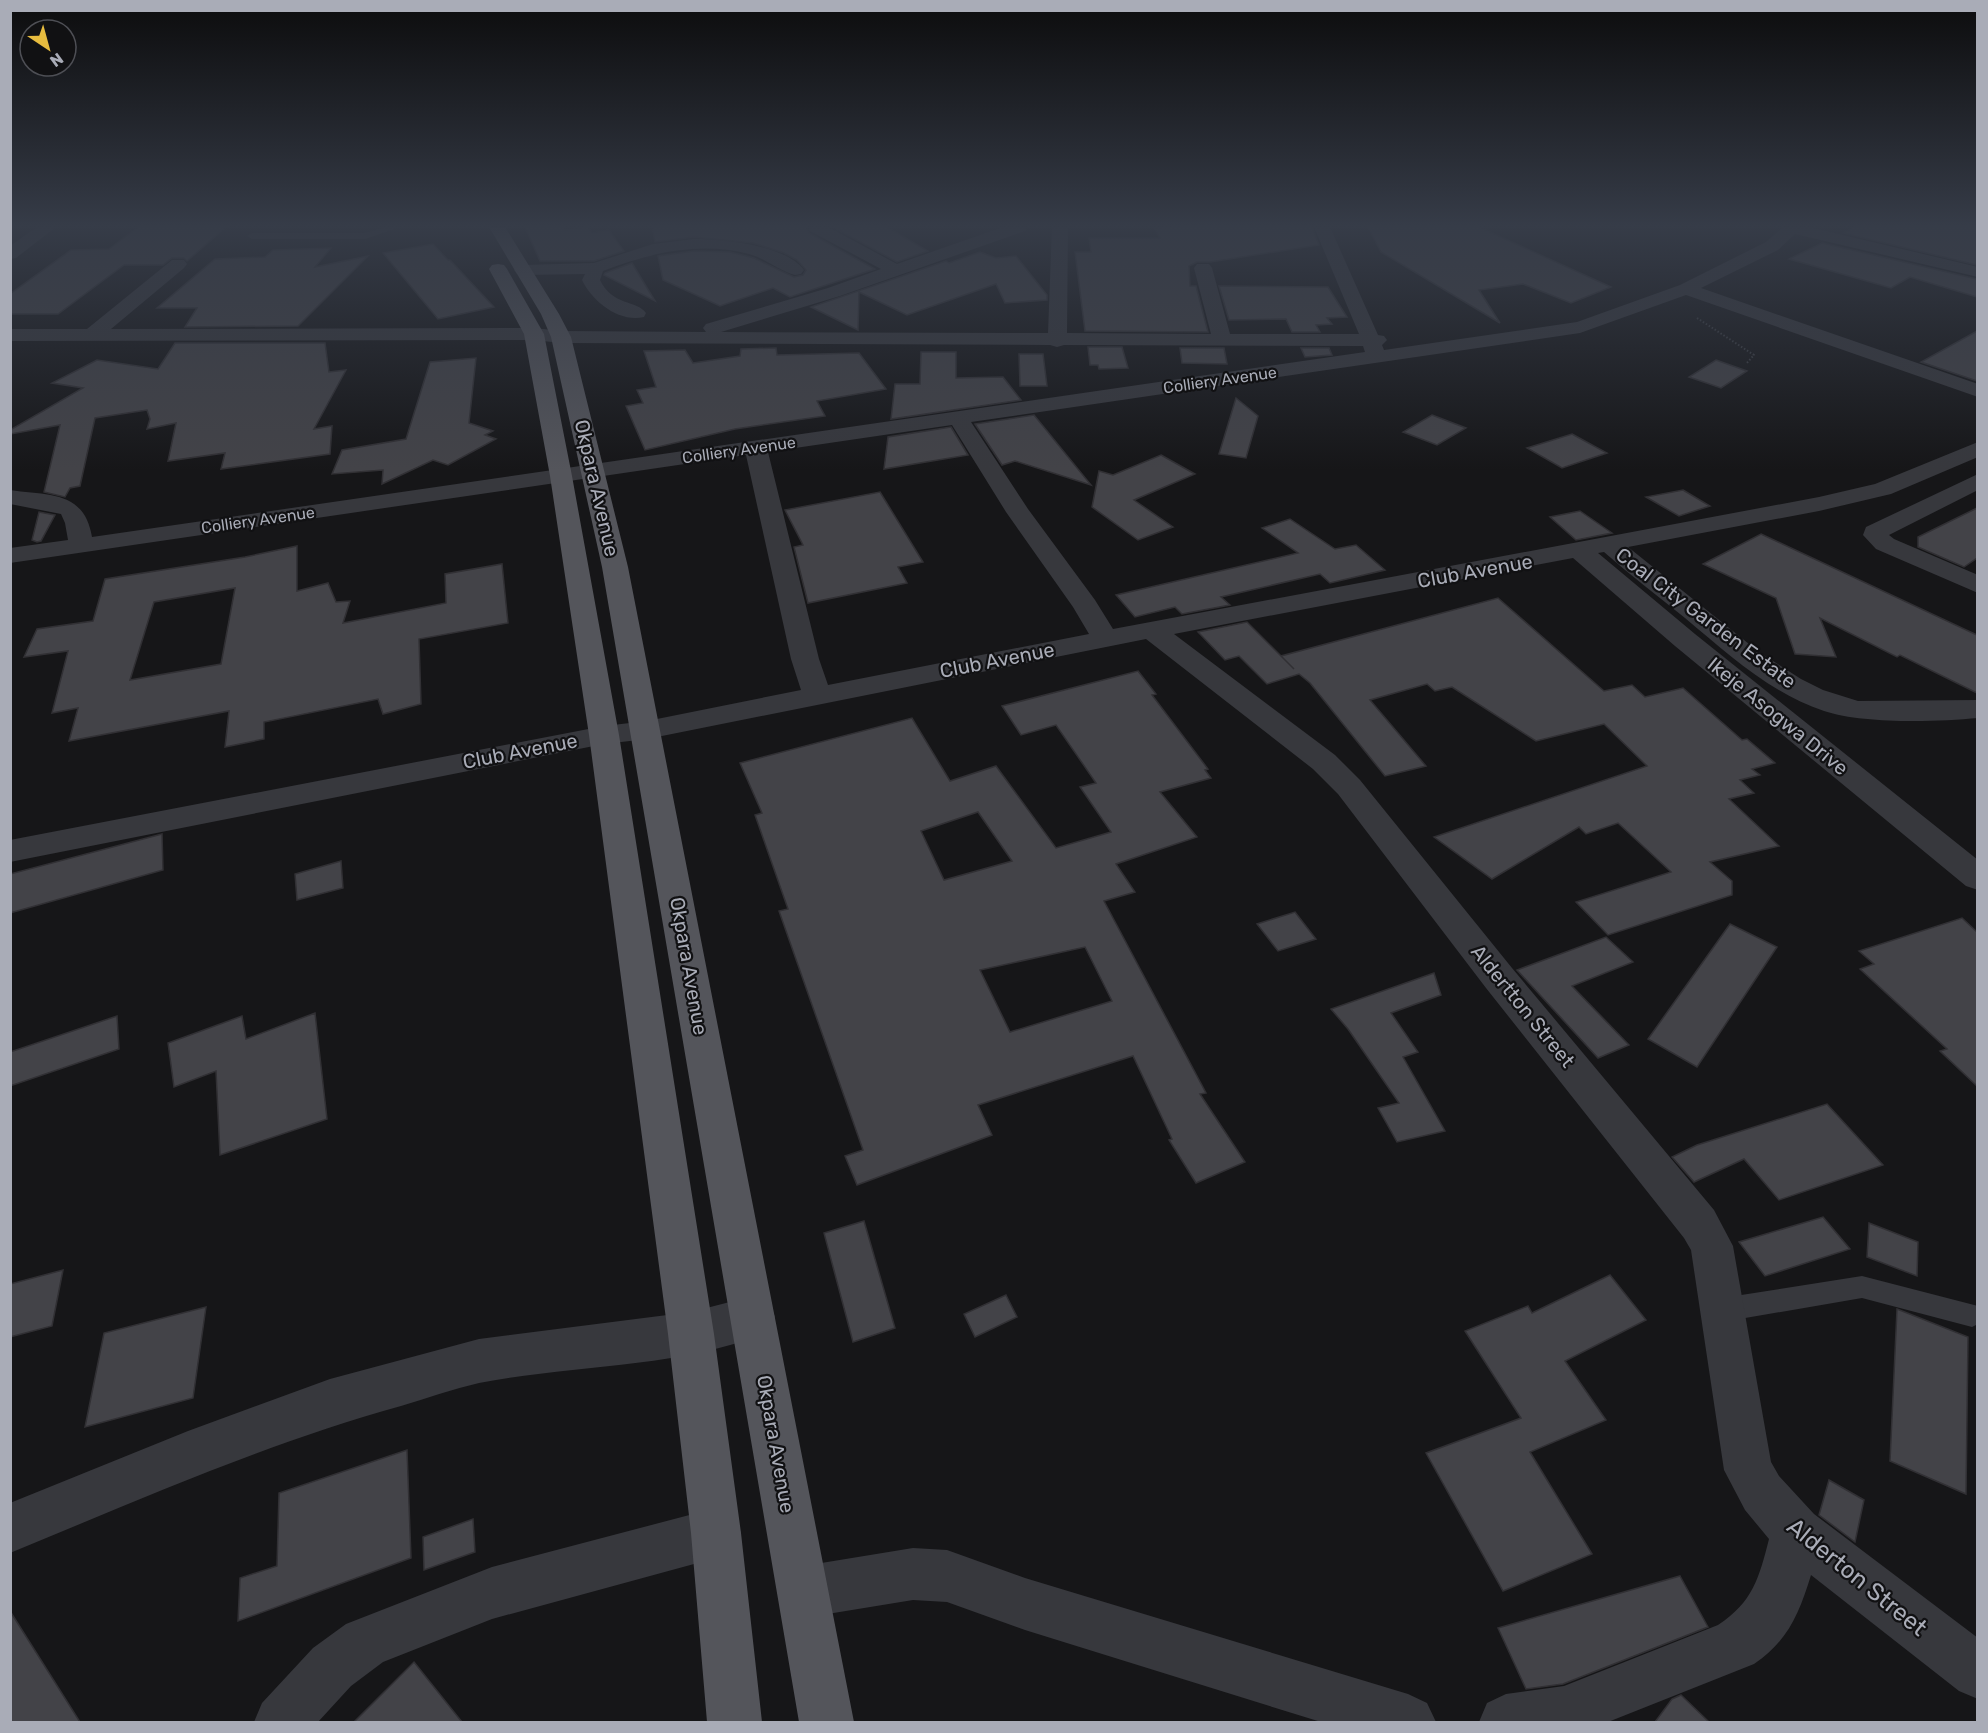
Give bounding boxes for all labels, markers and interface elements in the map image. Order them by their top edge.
north arrow [18,18,78,78]
text: N [46,49,67,71]
street label: Colliery Avenue [1162,363,1278,397]
street label: Okpara Avenue [570,417,624,559]
street label: Colliery Avenue [681,433,797,467]
street label: Colliery Avenue [200,503,316,537]
street label: Coal City Garden Estate [1611,542,1801,694]
street label: Club Avenue [1416,549,1534,593]
street label: Club Avenue [938,637,1056,683]
street label: Ikeje Asogwa Drive [1703,652,1853,780]
street label: Club Avenue [461,728,579,774]
street label: Okpara Avenue [665,895,713,1037]
street label: Aldertton Street [1466,940,1580,1072]
street label: Okpara Avenue [752,1373,800,1515]
street label: Alderton Street [1781,1512,1933,1642]

